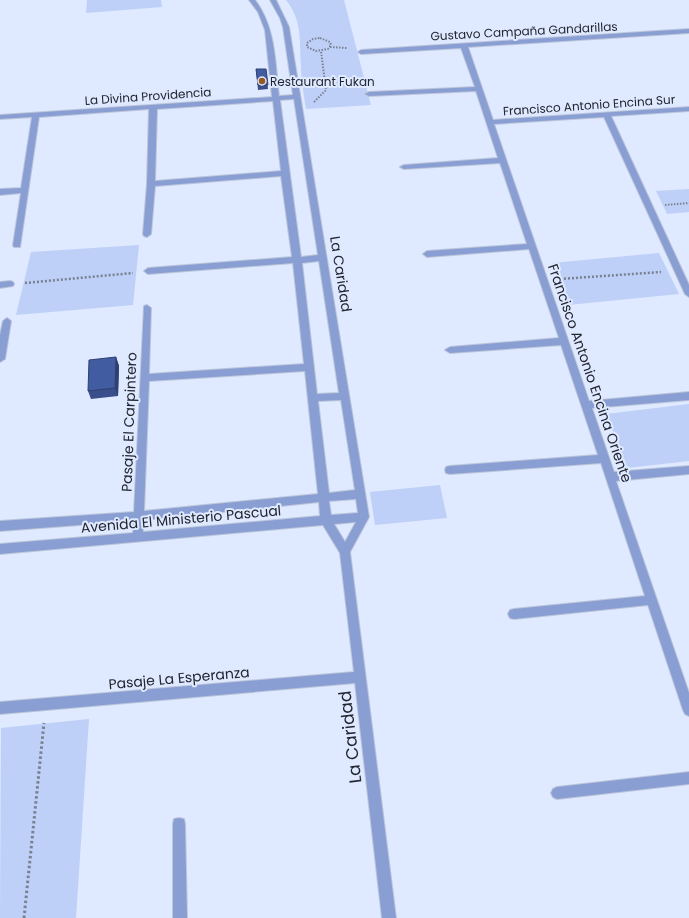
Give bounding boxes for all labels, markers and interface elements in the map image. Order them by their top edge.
street label: Gustavo Campaña Gandarillas [430,18,618,44]
place label: Restaurant Fukan [270,73,375,90]
marker: Restaurant Fukan [257,76,267,86]
street label: La Divina Providencia [84,83,212,109]
street label: Francisco Antonio Encina Sur [502,90,676,119]
street label: La Caridad [325,235,357,313]
street label: Francisco Antonio Encina Oriente [543,261,637,485]
street label: Pasaje El Carpintero [117,352,141,492]
street label: Avenida El Ministerio Pascual [80,500,282,538]
street label: Pasaje La Esperanza [108,662,250,694]
street label: La Caridad [332,689,368,785]

